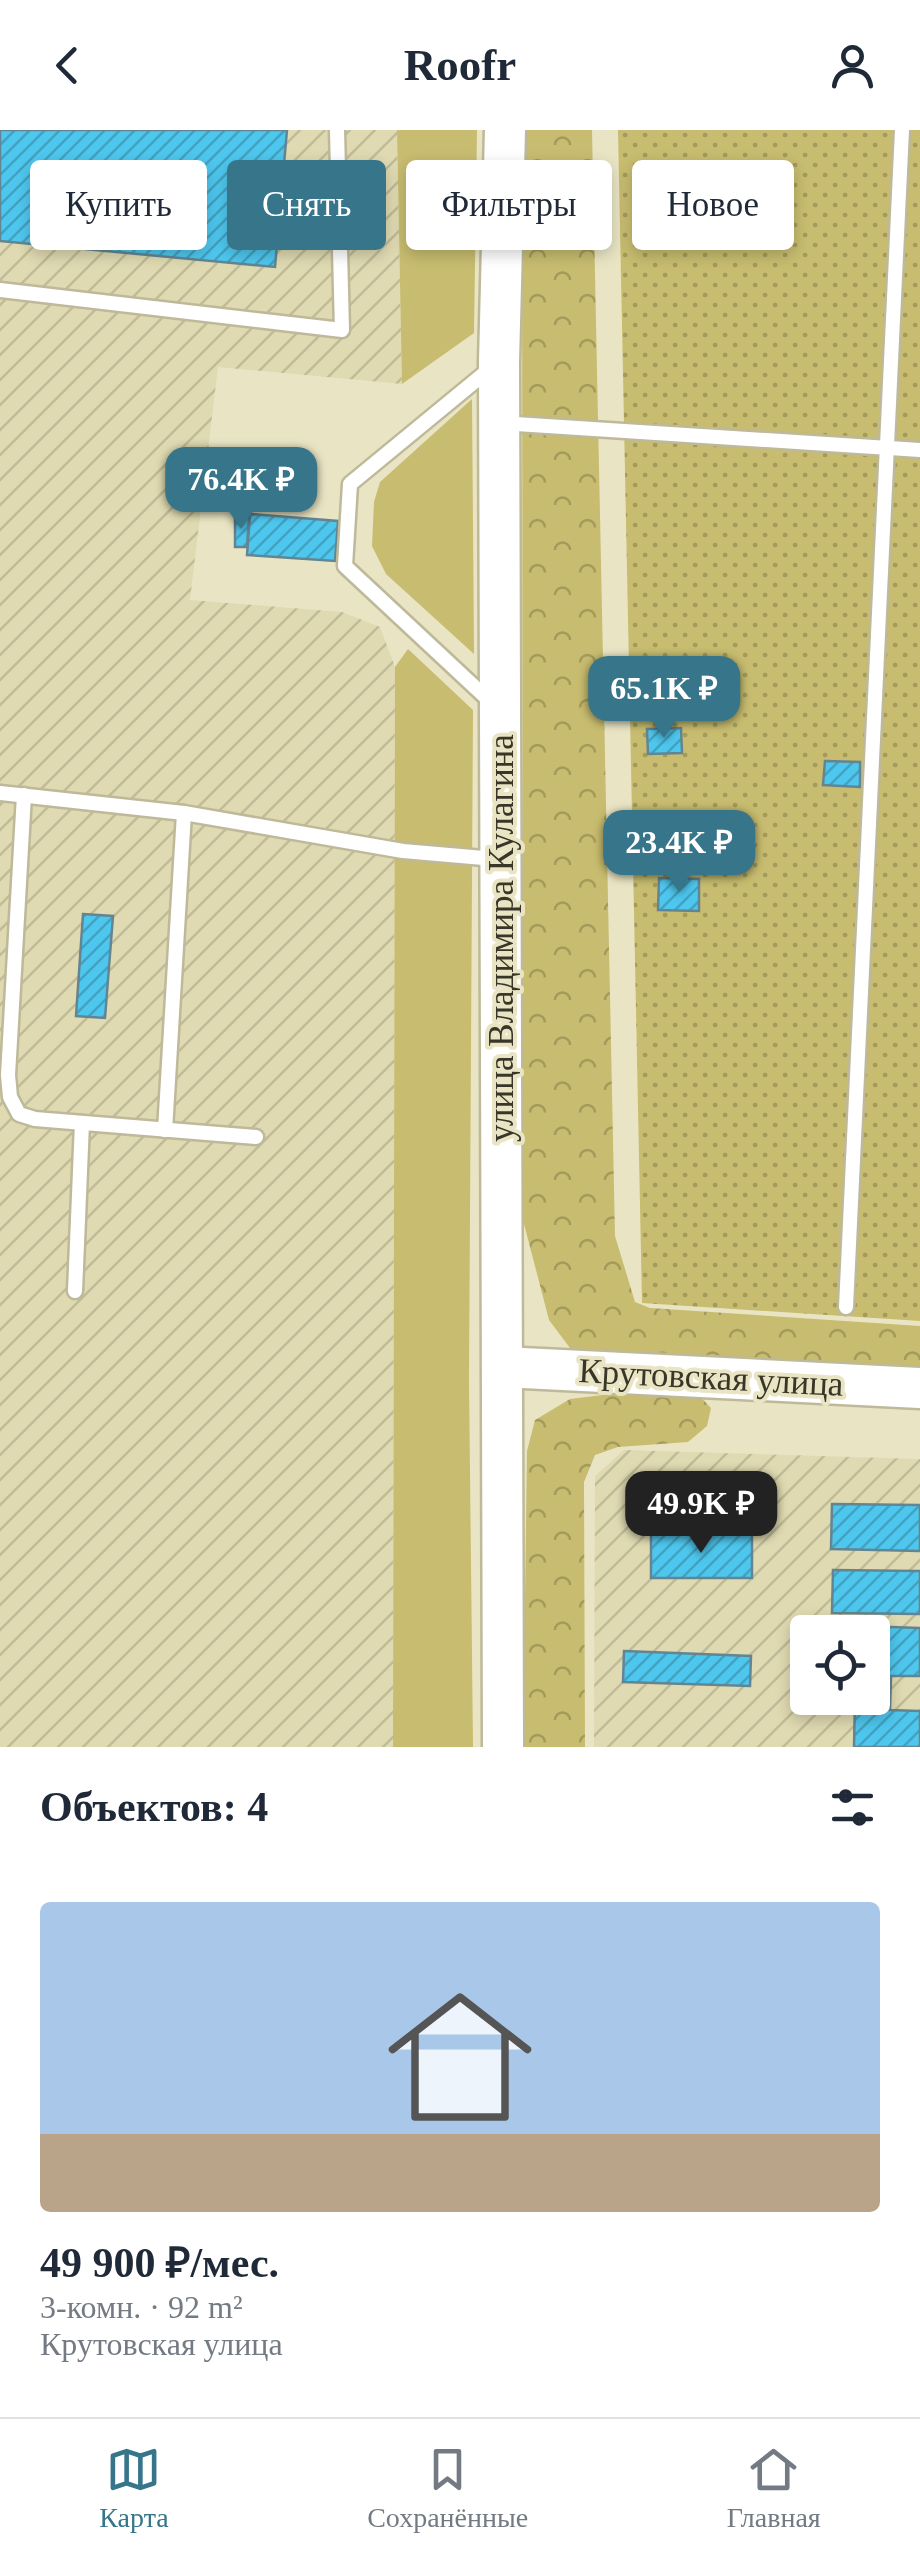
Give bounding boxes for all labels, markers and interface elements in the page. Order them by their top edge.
icon: back [40,38,95,93]
icon: person [825,38,880,93]
text: Roofr [404,40,516,90]
chip: Купить [30,160,207,250]
chip: Снять [227,160,386,250]
chip: Фильтры [406,160,612,250]
chip: Новое [632,160,794,250]
pin: 76.4K ₽ [149,447,333,532]
text: 76.4K ₽ [187,461,295,497]
pin: 65.1K ₽ [572,656,756,741]
text: 65.1K ₽ [610,670,718,706]
street label: улица Владимира Кулагина [482,734,521,1142]
pin: 23.4K ₽ [587,810,771,895]
text: 23.4K ₽ [625,824,733,860]
street label: Крутовская улица [577,1351,845,1404]
pin: 49.9K ₽ [609,1471,793,1556]
text: 49.9K ₽ [647,1485,755,1521]
map controls [790,1615,890,1715]
button: locate [790,1615,890,1715]
icon: filters [825,1780,880,1835]
text: Объектов: 4 [40,1784,268,1830]
icon: home [370,1967,550,2147]
text: 49 900 ₽/мес. [40,2240,279,2286]
text: 3-комн. · 92 m² [40,2289,242,2325]
text: Крутовская улица [40,2326,283,2362]
tab: Карта [99,2442,169,2534]
tab: Сохранённые [367,2442,528,2534]
tab: Главная [727,2442,821,2534]

